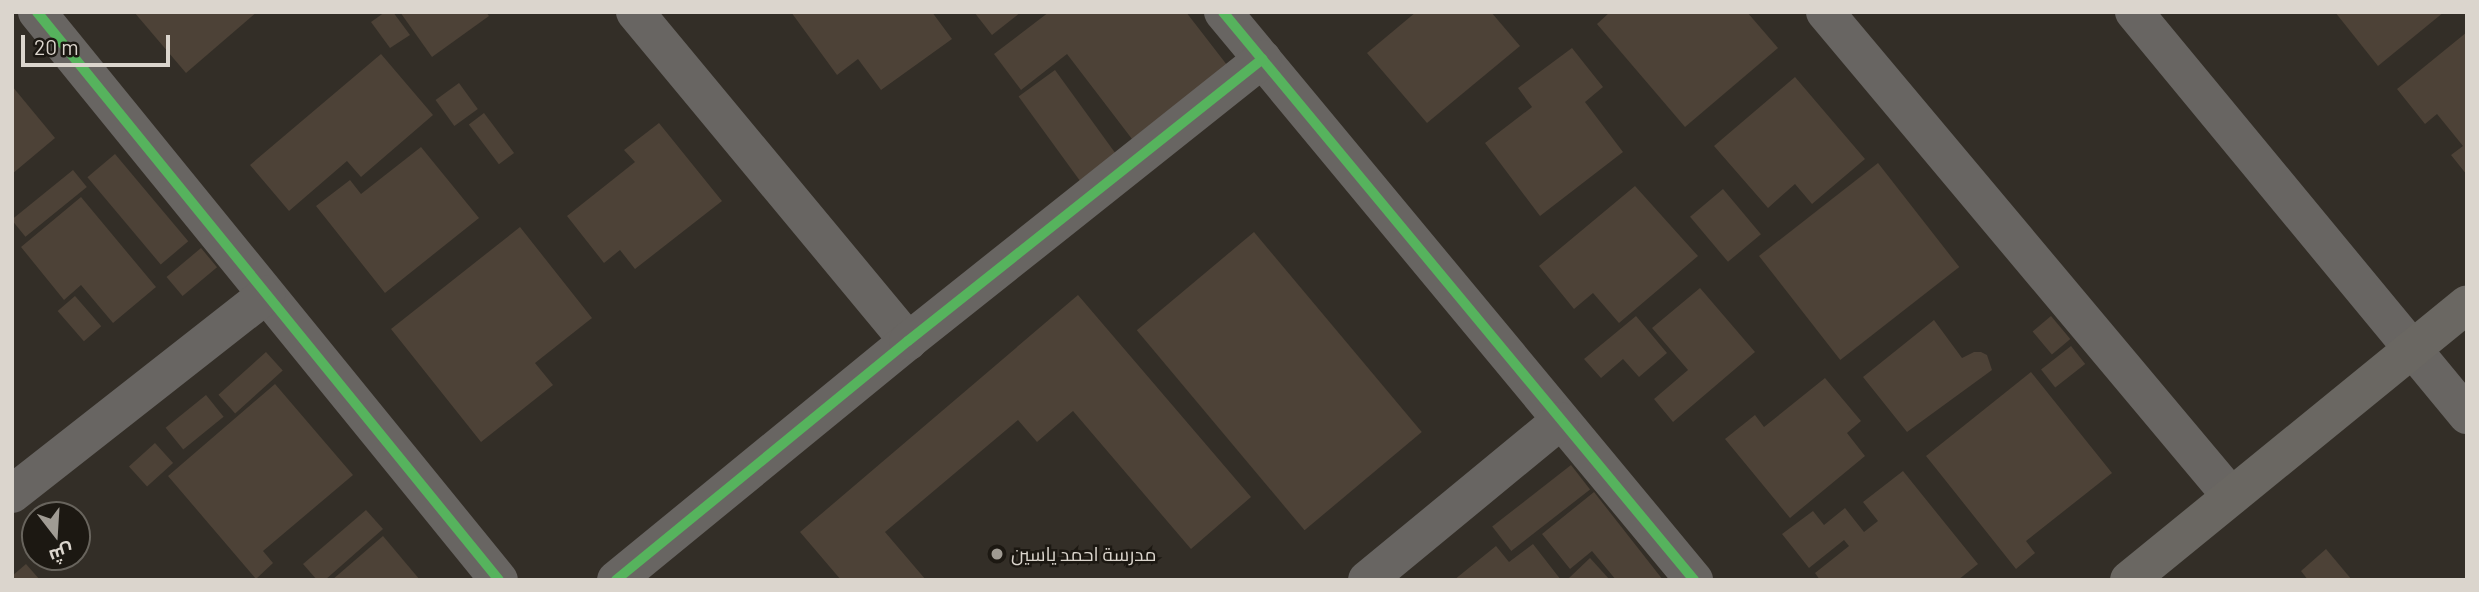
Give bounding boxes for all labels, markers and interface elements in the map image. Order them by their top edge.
scale bar [24,21,173,65]
text: 20 m [34,34,79,59]
north arrow [21,501,91,571]
text: ش [47,540,77,569]
place label: مدرسة احمد ياسين [1011,543,1157,565]
marker: مدرسة احمد ياسين [989,546,1005,562]

